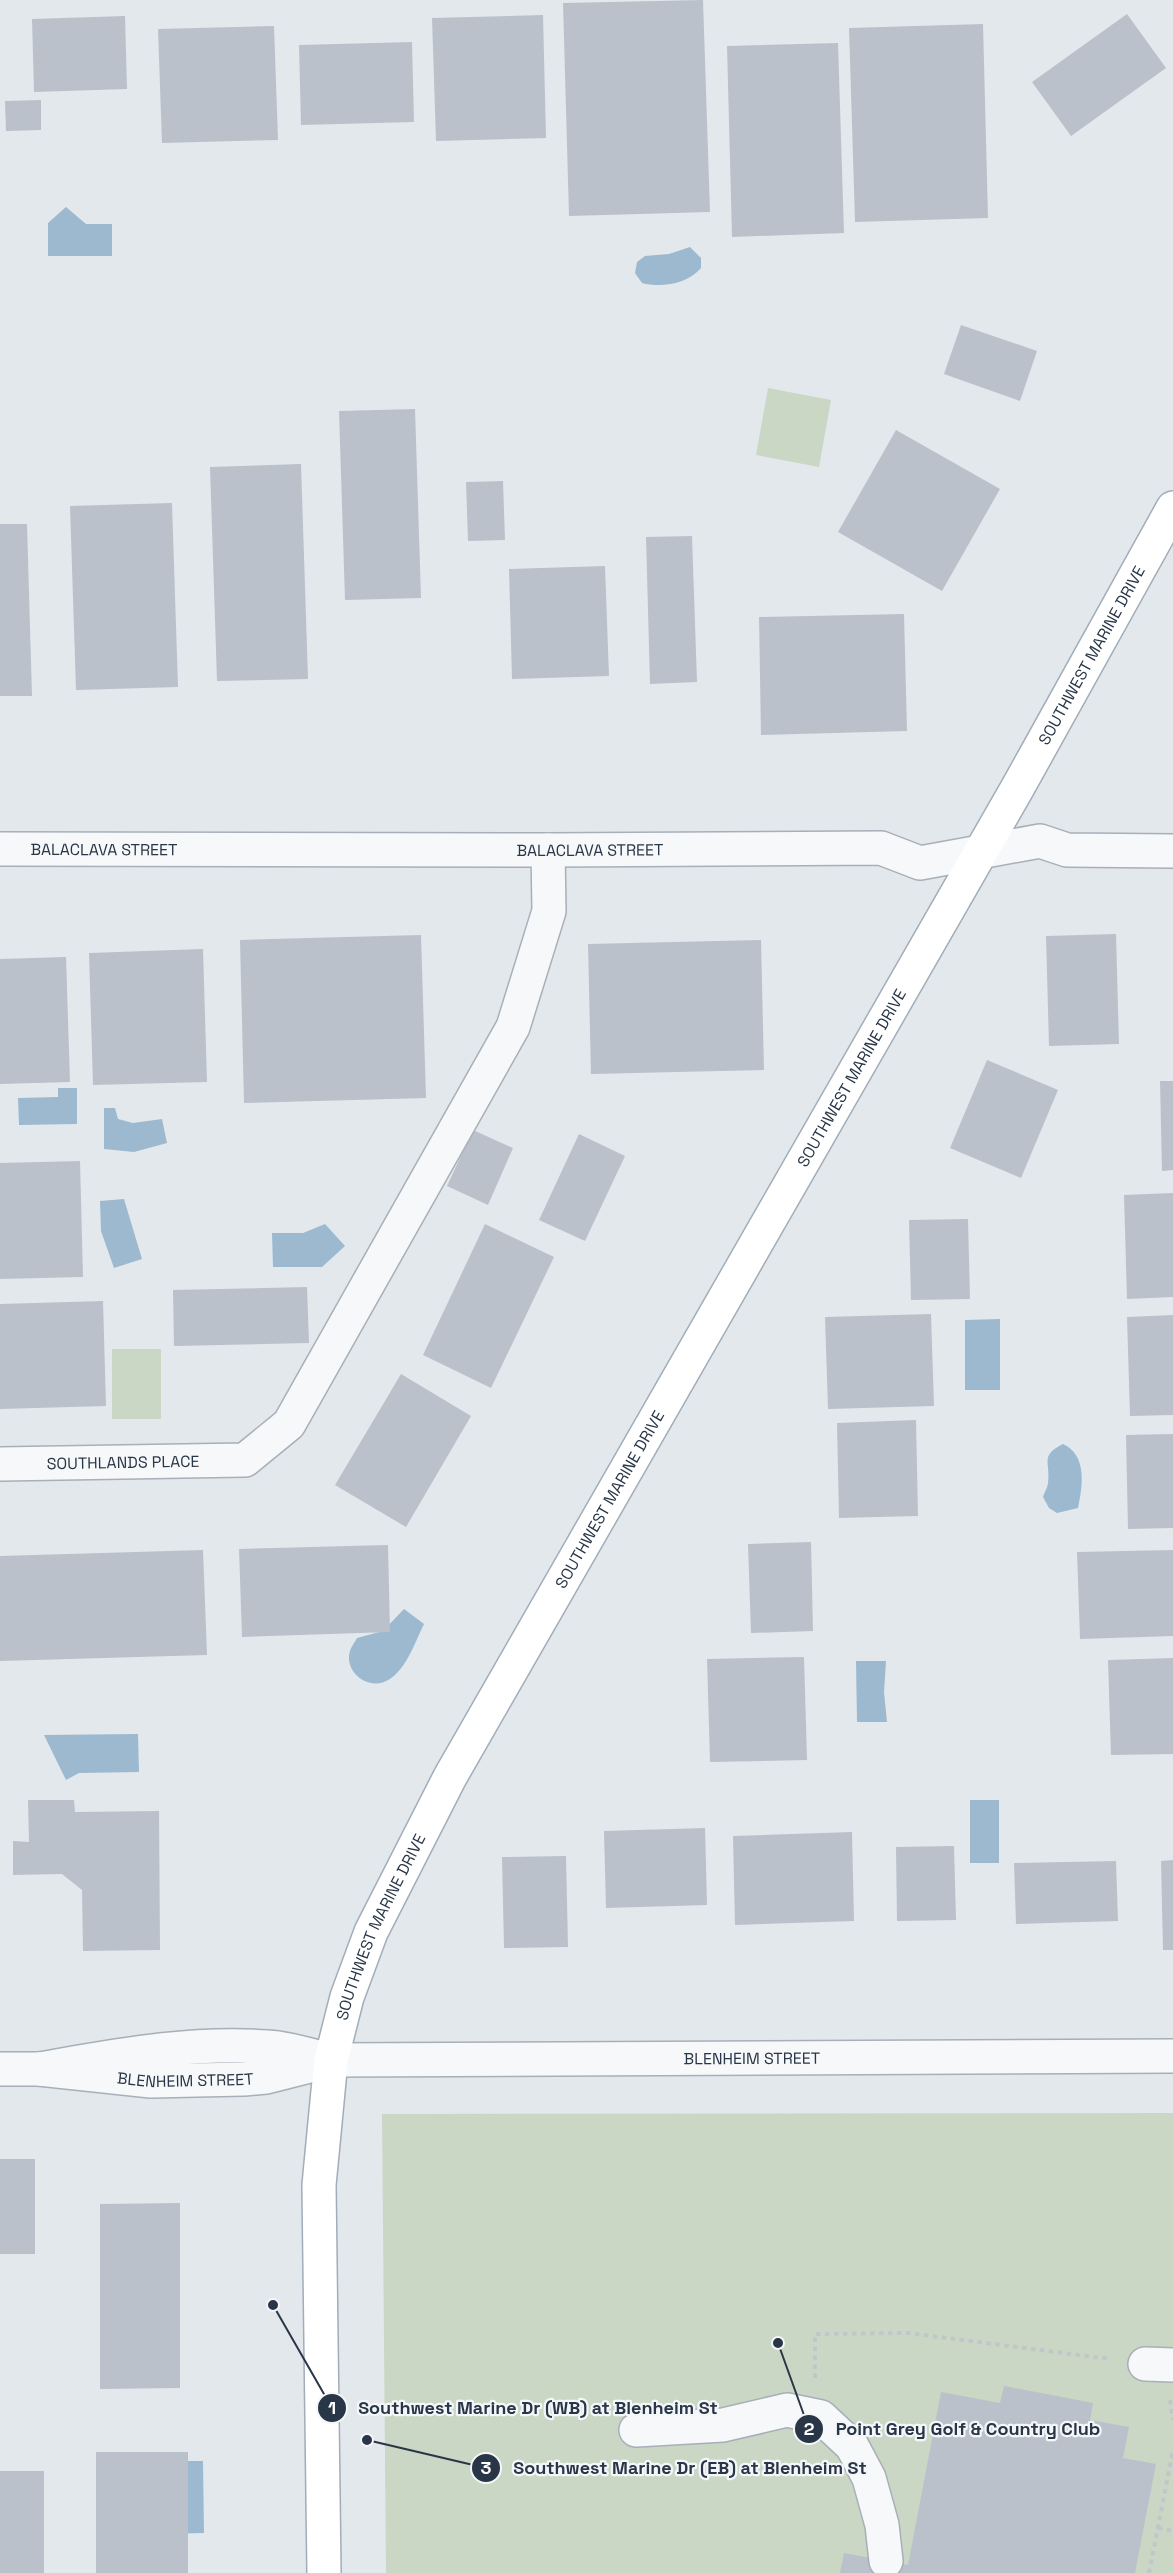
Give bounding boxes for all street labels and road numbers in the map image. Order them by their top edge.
street label: SOUTHWEST MARINE DRIVE [1033,562,1149,749]
street label: BALACLAVA STREET [30,839,178,860]
street label: BALACLAVA STREET [516,839,664,861]
street label: SOUTHWEST MARINE DRIVE [792,985,911,1171]
street label: SOUTHWEST MARINE DRIVE [550,1407,669,1592]
street label: SOUTHLANDS PLACE [46,1450,200,1474]
street label: SOUTHWEST MARINE DRIVE [331,1830,430,2022]
street label: BLENHEIM STREET [684,2047,820,2069]
street label: BLENHEIM STREET [116,2067,255,2092]

